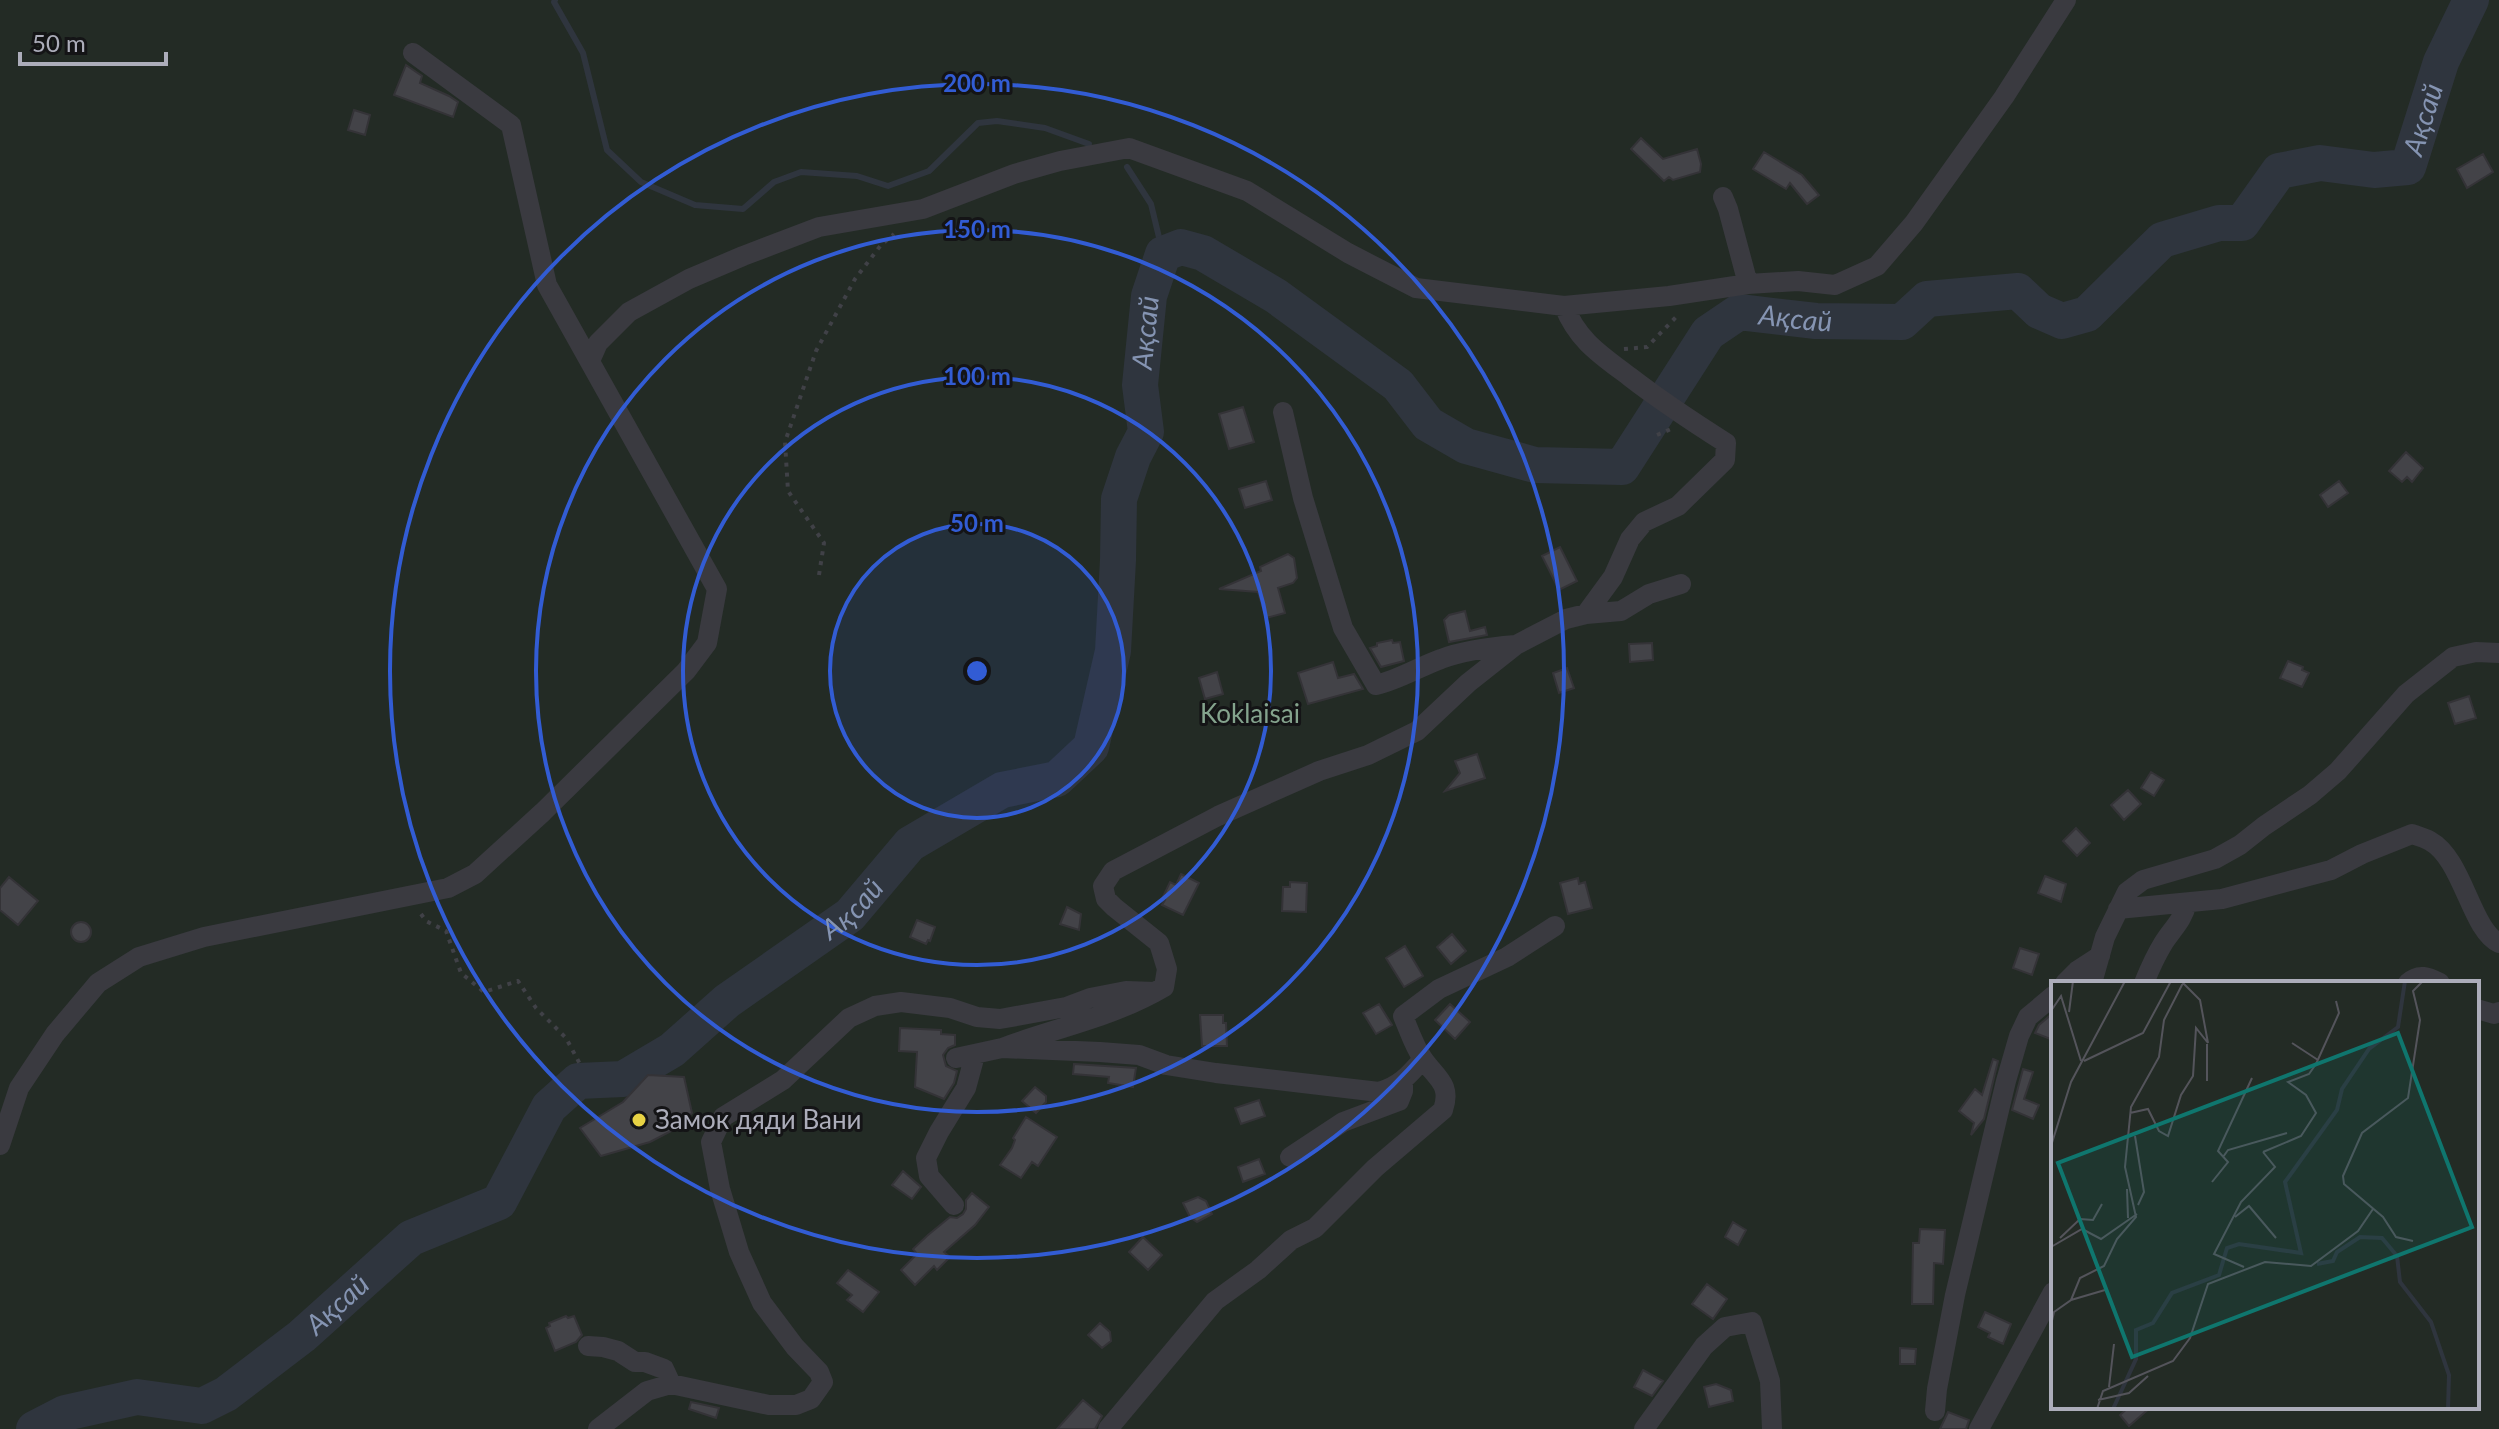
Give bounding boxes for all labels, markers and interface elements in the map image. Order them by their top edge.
scale bar [20,16,166,66]
text: 50 m [32,28,86,57]
text: 200 m [943,68,1011,97]
water label: Ақсай [2394,79,2449,160]
text: 150 m [943,214,1011,243]
water label: Ақсай [1124,294,1165,372]
water label: Ақсай [1756,296,1832,337]
text: 100 m [943,361,1011,390]
text: 50 m [950,508,1004,537]
centre of rings [963,657,991,685]
park label: Koklaisai [1200,697,1300,729]
water label: Ақсай [813,871,890,947]
inset map [2051,981,2479,1409]
place label: Замок дяди Вани [655,1103,862,1135]
marker: Замок дяди Вани [630,1111,648,1129]
water label: Ақсай [297,1266,375,1342]

